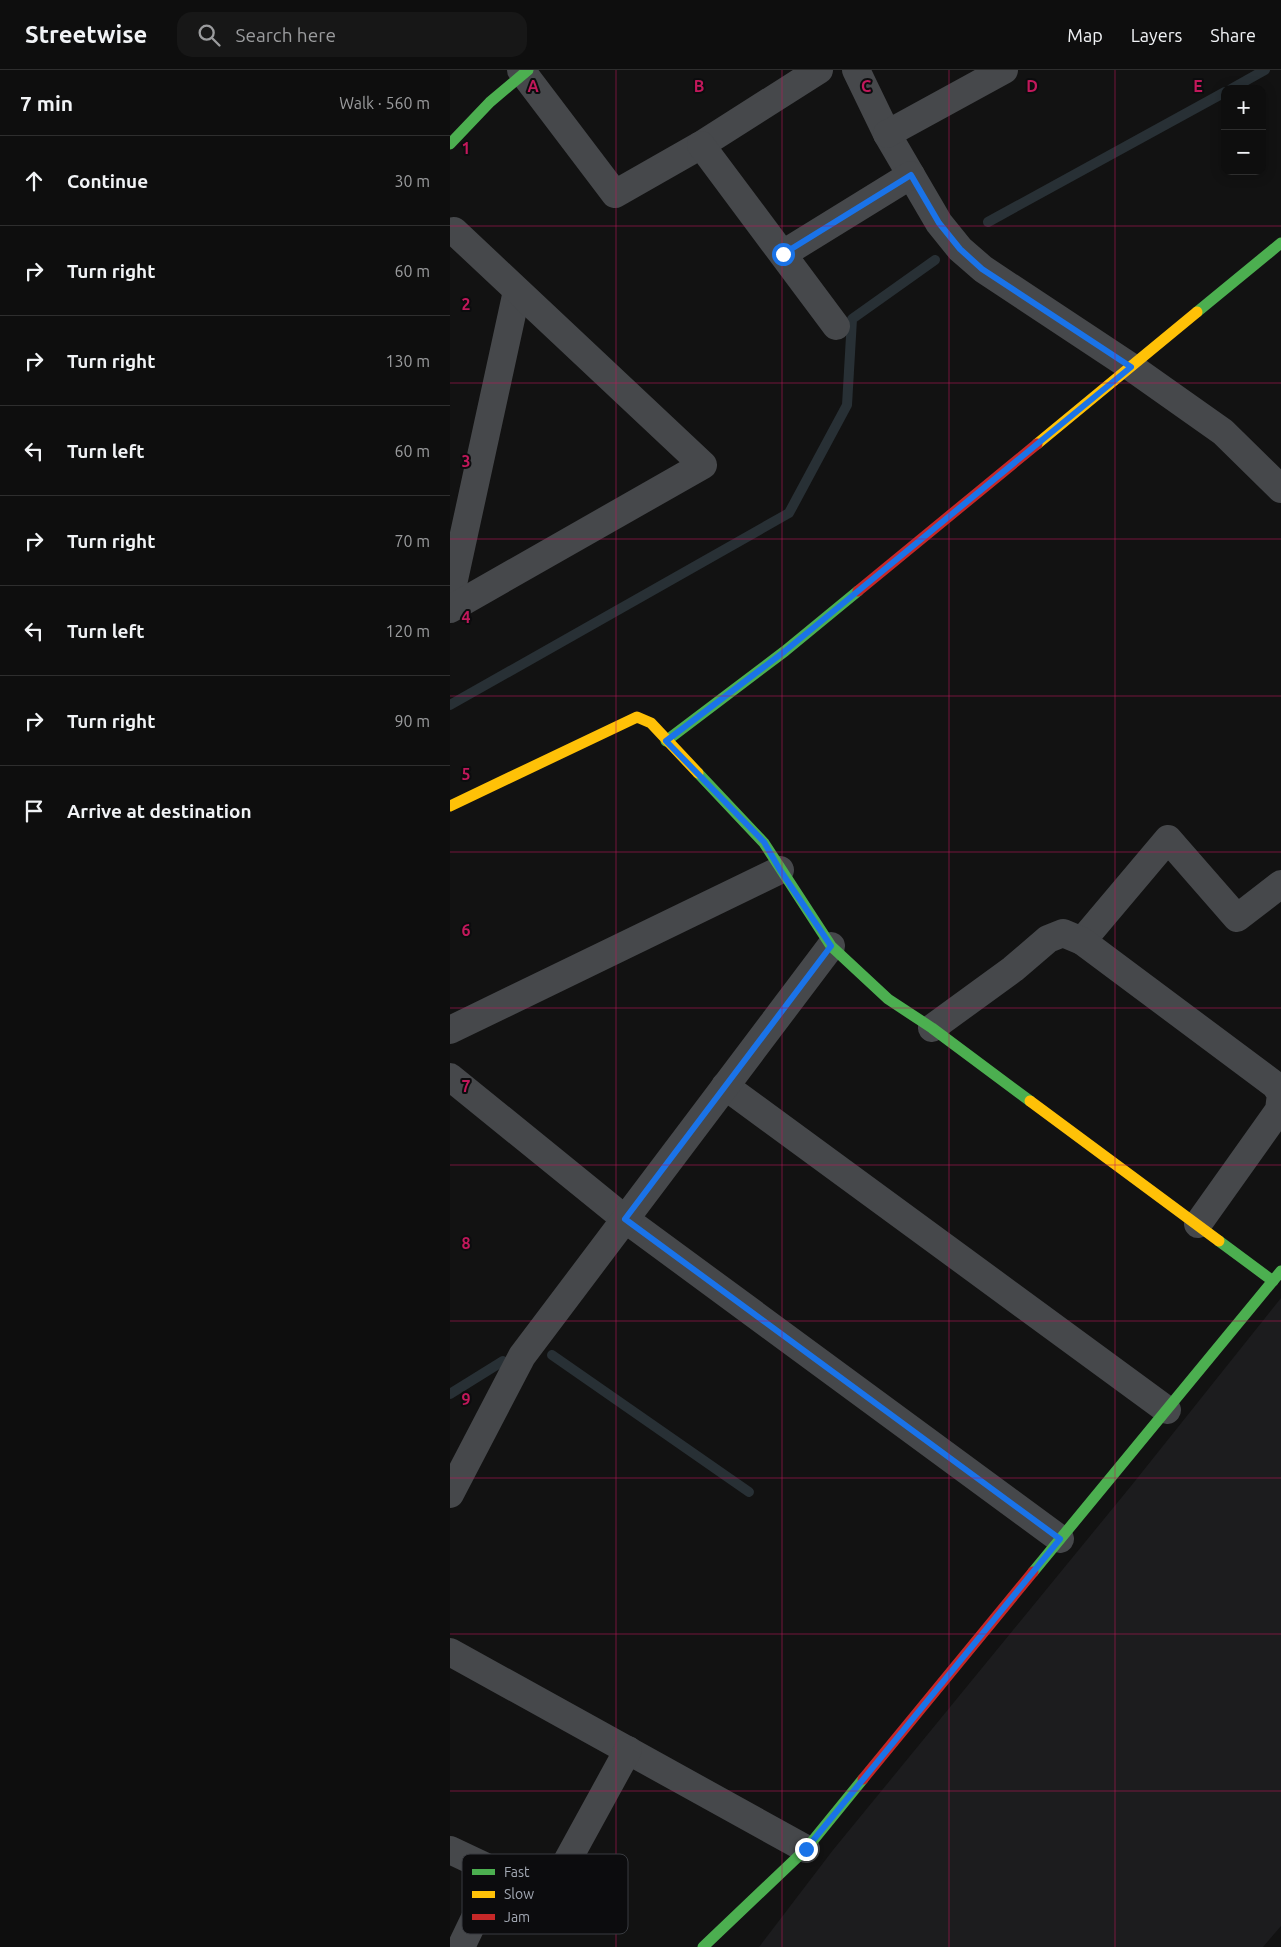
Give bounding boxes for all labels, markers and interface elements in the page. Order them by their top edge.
search box [177,12,527,57]
text: Streetwise [25,21,147,48]
icon: search [195,21,223,49]
text: Search here [235,24,336,46]
text: Map [1067,25,1103,45]
text: Layers [1131,25,1182,45]
text: Share [1210,25,1256,45]
text: A [527,77,539,95]
text: B [694,77,704,95]
text: C [861,77,871,95]
text: D [1026,77,1038,95]
text: E [1193,77,1203,95]
map controls [1221,85,1266,175]
button: + [1221,85,1266,130]
text: 7 min [20,91,73,115]
text: Walk · 560 m [339,94,430,112]
button: − [1221,130,1266,175]
text: 1 [461,139,471,157]
icon: ahead [20,167,48,195]
text: Continue [67,170,148,192]
text: 30 m [394,172,430,190]
route start [772,243,795,266]
icon: right [20,257,48,285]
text: Turn right [67,260,155,282]
text: 60 m [394,262,430,280]
text: 2 [461,295,471,313]
icon: right [20,347,48,375]
text: Turn right [67,350,155,372]
text: 130 m [385,352,430,370]
icon: left [20,437,48,465]
text: Turn left [67,440,145,462]
text: 60 m [394,442,430,460]
text: 3 [461,452,471,470]
icon: right [20,527,48,555]
text: Turn right [67,530,155,552]
text: 70 m [394,532,430,550]
text: 4 [461,608,471,626]
icon: left [20,617,48,645]
text: Turn left [67,620,145,642]
text: 120 m [385,622,430,640]
icon: right [20,707,48,735]
text: Turn right [67,710,155,732]
text: 90 m [394,712,430,730]
text: 5 [461,765,471,783]
icon: arrive [20,797,48,825]
text: Arrive at destination [67,800,252,822]
text: 6 [461,921,471,939]
text: 7 [461,1077,471,1095]
text: 8 [461,1234,471,1252]
text: 9 [461,1390,471,1408]
route end [795,1838,818,1861]
legend [462,1854,628,1934]
text: Fast [504,1864,530,1880]
text: Slow [504,1886,534,1902]
text: Jam [504,1909,530,1925]

